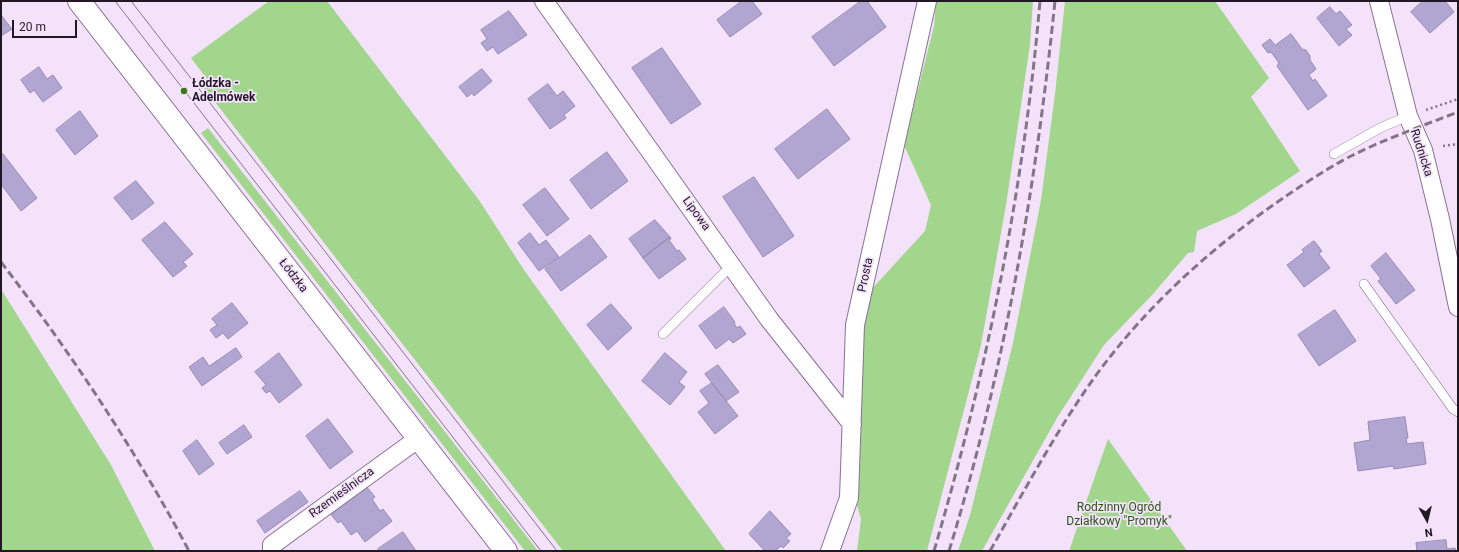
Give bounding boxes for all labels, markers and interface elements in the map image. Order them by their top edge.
scale bar [14,12,79,38]
text: 20 m [19,20,46,34]
place label: Łódzka - Adelmówek [192,77,255,105]
marker: Łódzka - Adelmówek [179,86,189,96]
street label: Rudnicka [1407,127,1435,179]
street label: Lipowa [679,194,713,234]
street label: Łódzka [275,256,311,296]
street label: Prosta [855,256,877,294]
street label: Rzemieślnicza [307,465,377,521]
north arrow [1407,500,1447,540]
park label: Rodzinny Ogród Działkowy "Promyk" [1066,501,1172,529]
text: N [1424,525,1433,539]

